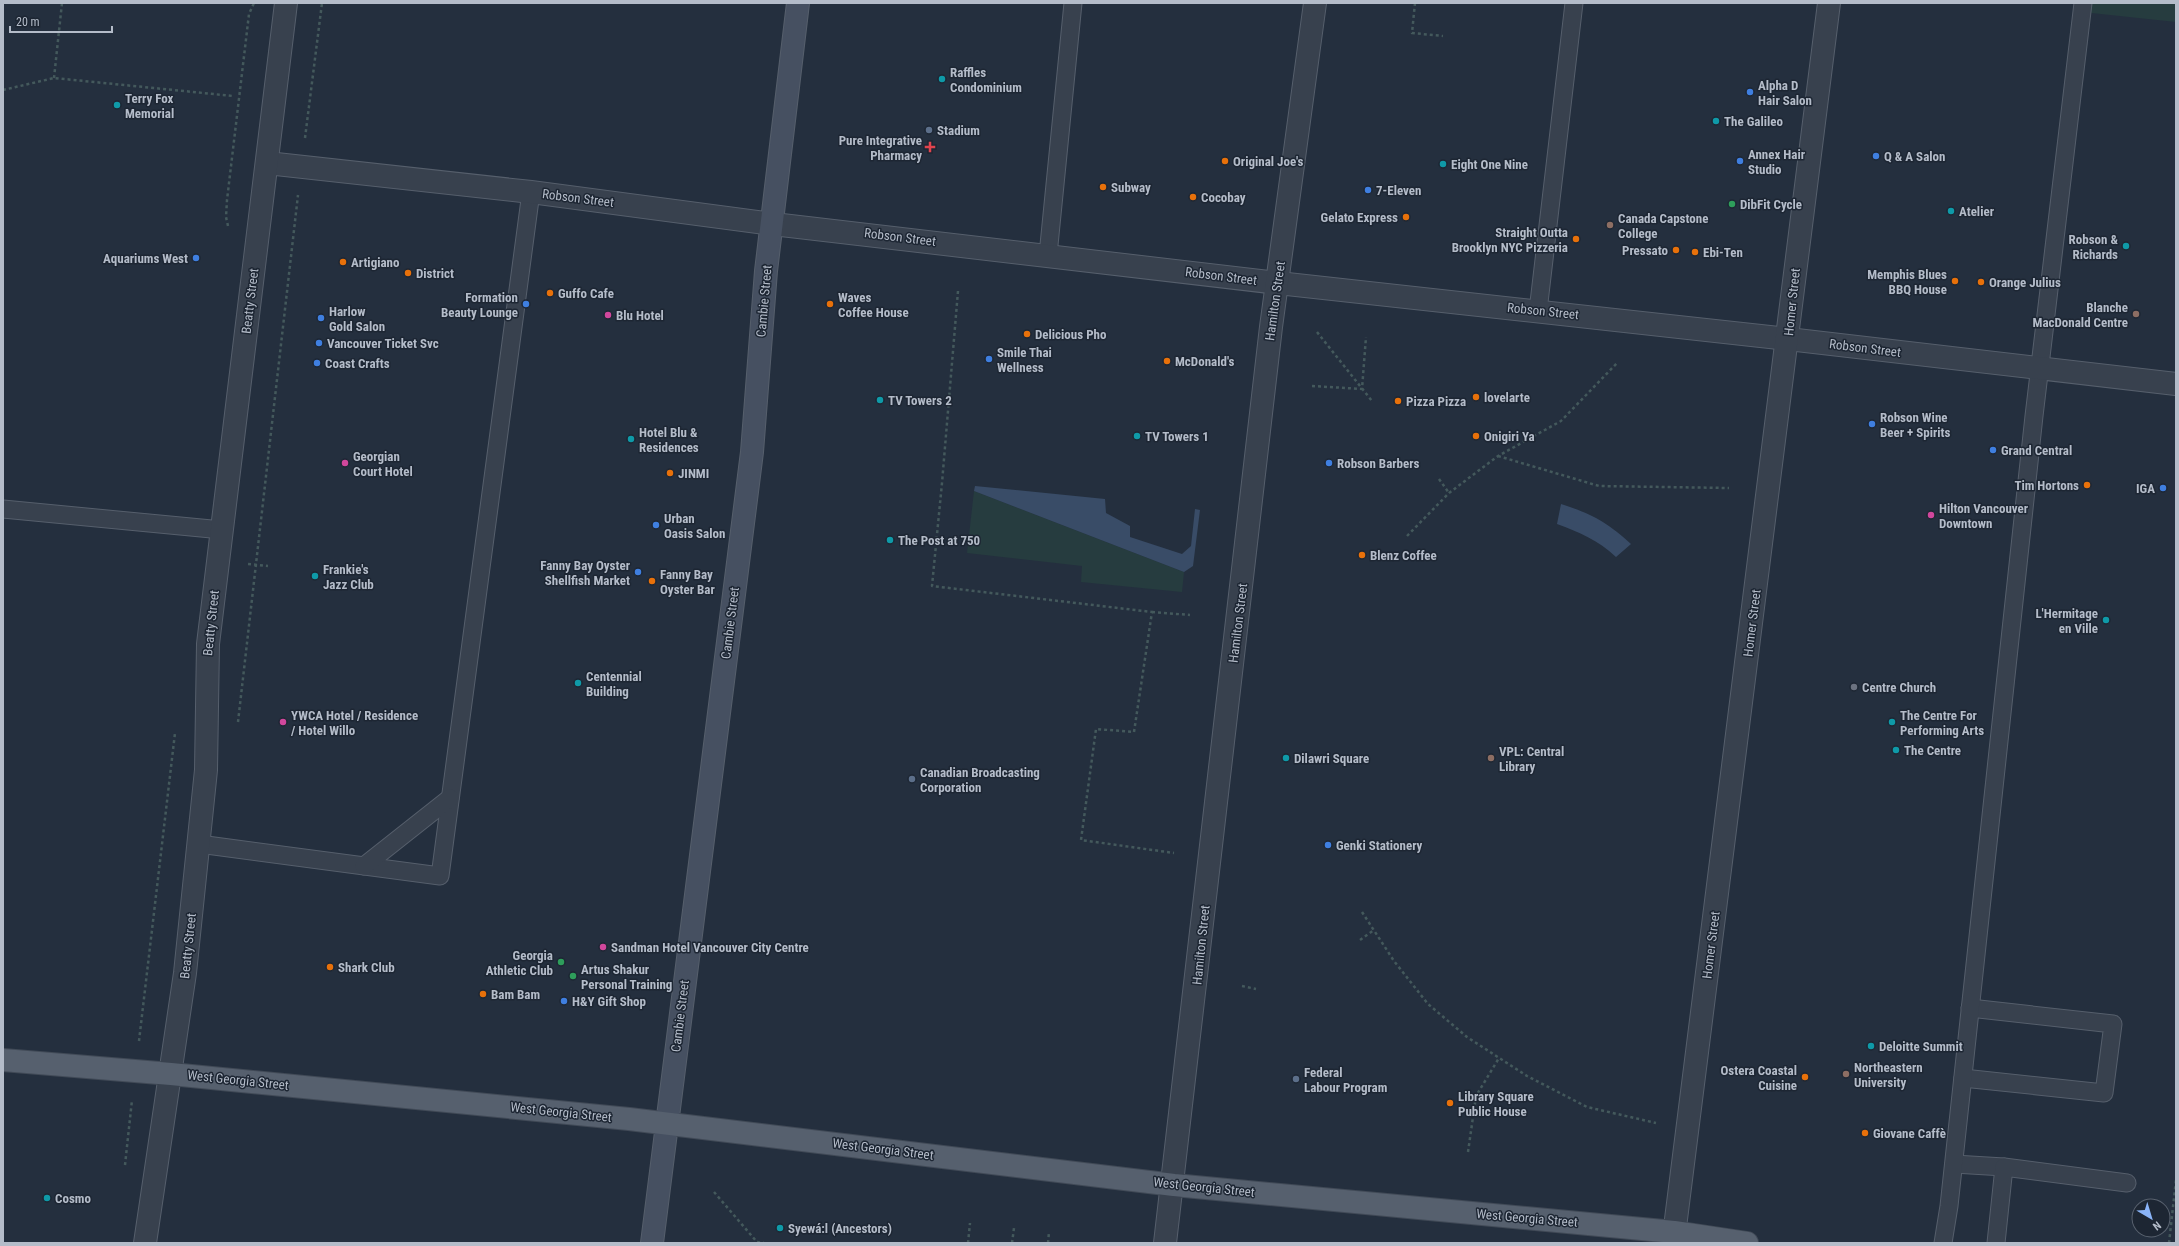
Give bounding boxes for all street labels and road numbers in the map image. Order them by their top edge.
street label: Robson Street [541,186,615,210]
street label: Robson Street [863,225,937,249]
street label: Hamilton Street [1262,260,1288,342]
street label: Cambie Street [753,264,775,338]
street label: Robson Street [1184,264,1258,288]
street label: Beatty Street [239,267,261,335]
street label: Homer Street [1781,267,1803,337]
street label: Robson Street [1506,300,1580,322]
street label: Robson Street [1828,336,1902,360]
street label: Hamilton Street [1226,582,1250,664]
street label: Cambie Street [718,586,742,660]
street label: Homer Street [1740,588,1764,658]
street label: Beatty Street [200,589,222,657]
street label: Hamilton Street [1189,904,1213,986]
street label: Homer Street [1699,910,1723,980]
street label: Beatty Street [177,912,199,980]
street label: Cambie Street [668,979,692,1053]
street label: West Georgia Street [187,1067,290,1093]
street label: West Georgia Street [510,1099,613,1125]
street label: West Georgia Street [832,1135,935,1163]
street label: West Georgia Street [1153,1174,1256,1200]
street label: West Georgia Street [1476,1206,1578,1230]

